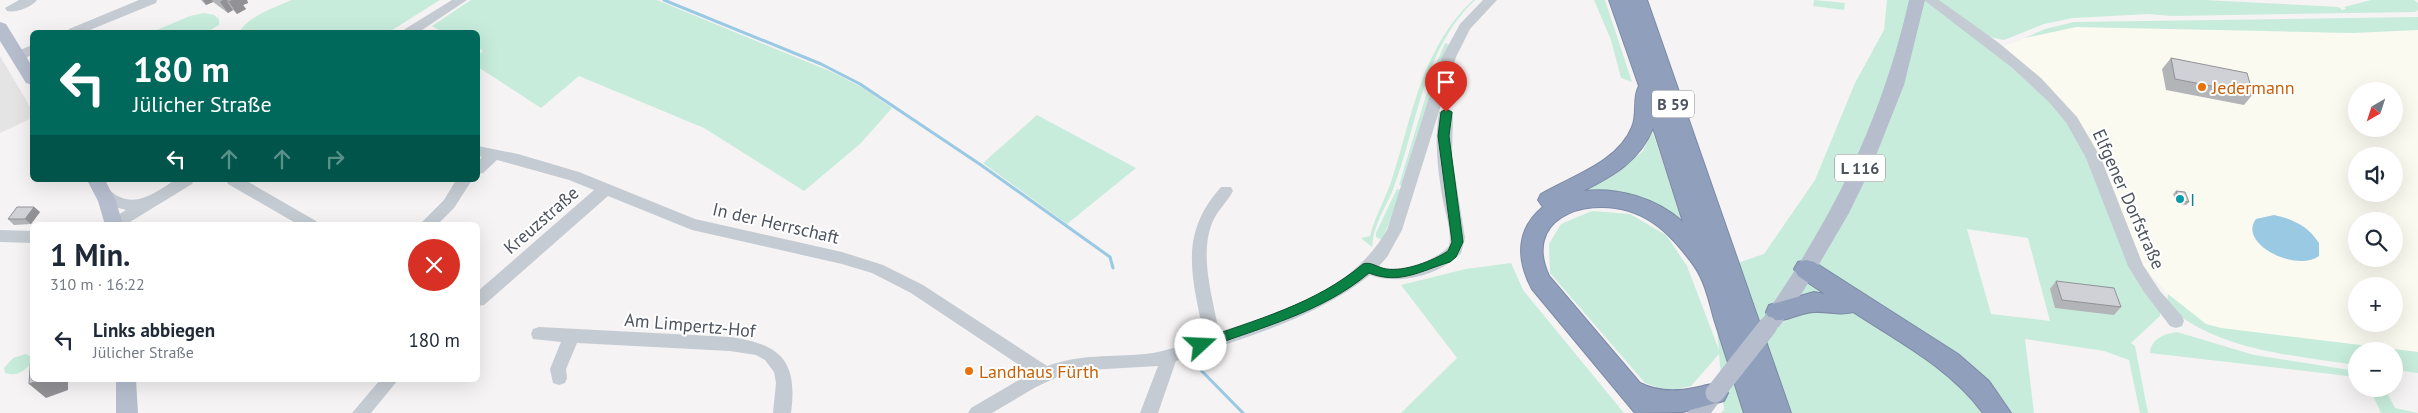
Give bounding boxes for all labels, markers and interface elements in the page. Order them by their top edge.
text: 180 m [133,46,230,92]
icon: left [50,50,115,115]
pin [1425,61,1467,112]
icon: arrive [1432,68,1460,96]
place label: Jedermann [2211,76,2295,99]
marker: Jedermann [2196,81,2208,93]
north arrow [2348,82,2402,138]
map controls [2348,82,2403,397]
text: Jülicher Straße [133,90,272,118]
road number: B 59 [1652,90,1694,118]
street label: Elfgener Dorfstraße [2088,125,2170,273]
icon: left [162,145,190,173]
icon: ahead [215,145,243,173]
icon: ahead [268,145,296,173]
icon: right [321,145,349,173]
button: sound [2348,147,2403,202]
road number: L 116 [1835,154,1885,182]
street label: Kreuzstraße [499,181,583,259]
place label: I [2190,188,2195,211]
marker: I [2174,193,2186,205]
street label: In der Herrschaft [710,197,842,249]
button: search [2348,212,2403,267]
text: 1 Min. [50,235,130,274]
button: close [408,239,460,291]
text: 310 m · 16:22 [50,274,145,294]
button: + [2348,277,2403,332]
street label: Am Limpertz-Hof [624,308,758,342]
text: Links abbiegen [93,318,215,342]
position arrow [1174,318,1226,370]
icon: left [50,326,78,354]
text: 180 m [408,328,460,352]
text: Jülicher Straße [93,342,194,362]
button: − [2348,342,2403,397]
place label: Landhaus Fürth [979,360,1099,383]
marker: Landhaus Fürth [963,365,975,377]

